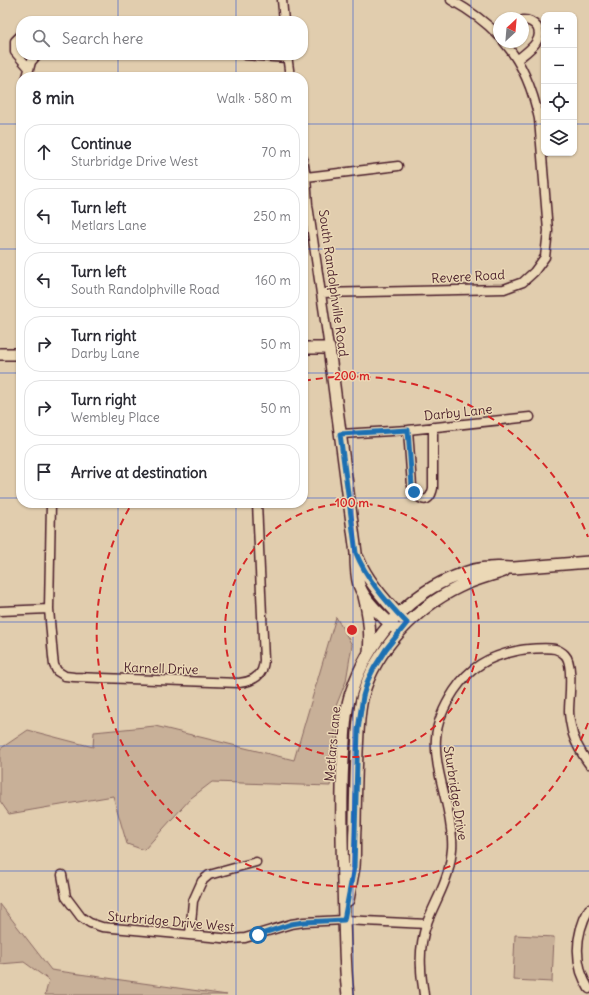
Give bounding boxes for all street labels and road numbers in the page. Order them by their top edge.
street label: South Randolphville Road [315,208,352,358]
street label: Revere Road [431,266,506,287]
street label: Darby Lane [423,400,493,425]
street label: Karnell Drive [123,659,199,678]
street label: Metlars Lane [321,706,344,782]
street label: Sturbridge Drive [440,745,471,842]
street label: Sturbridge Drive West [107,907,236,936]

